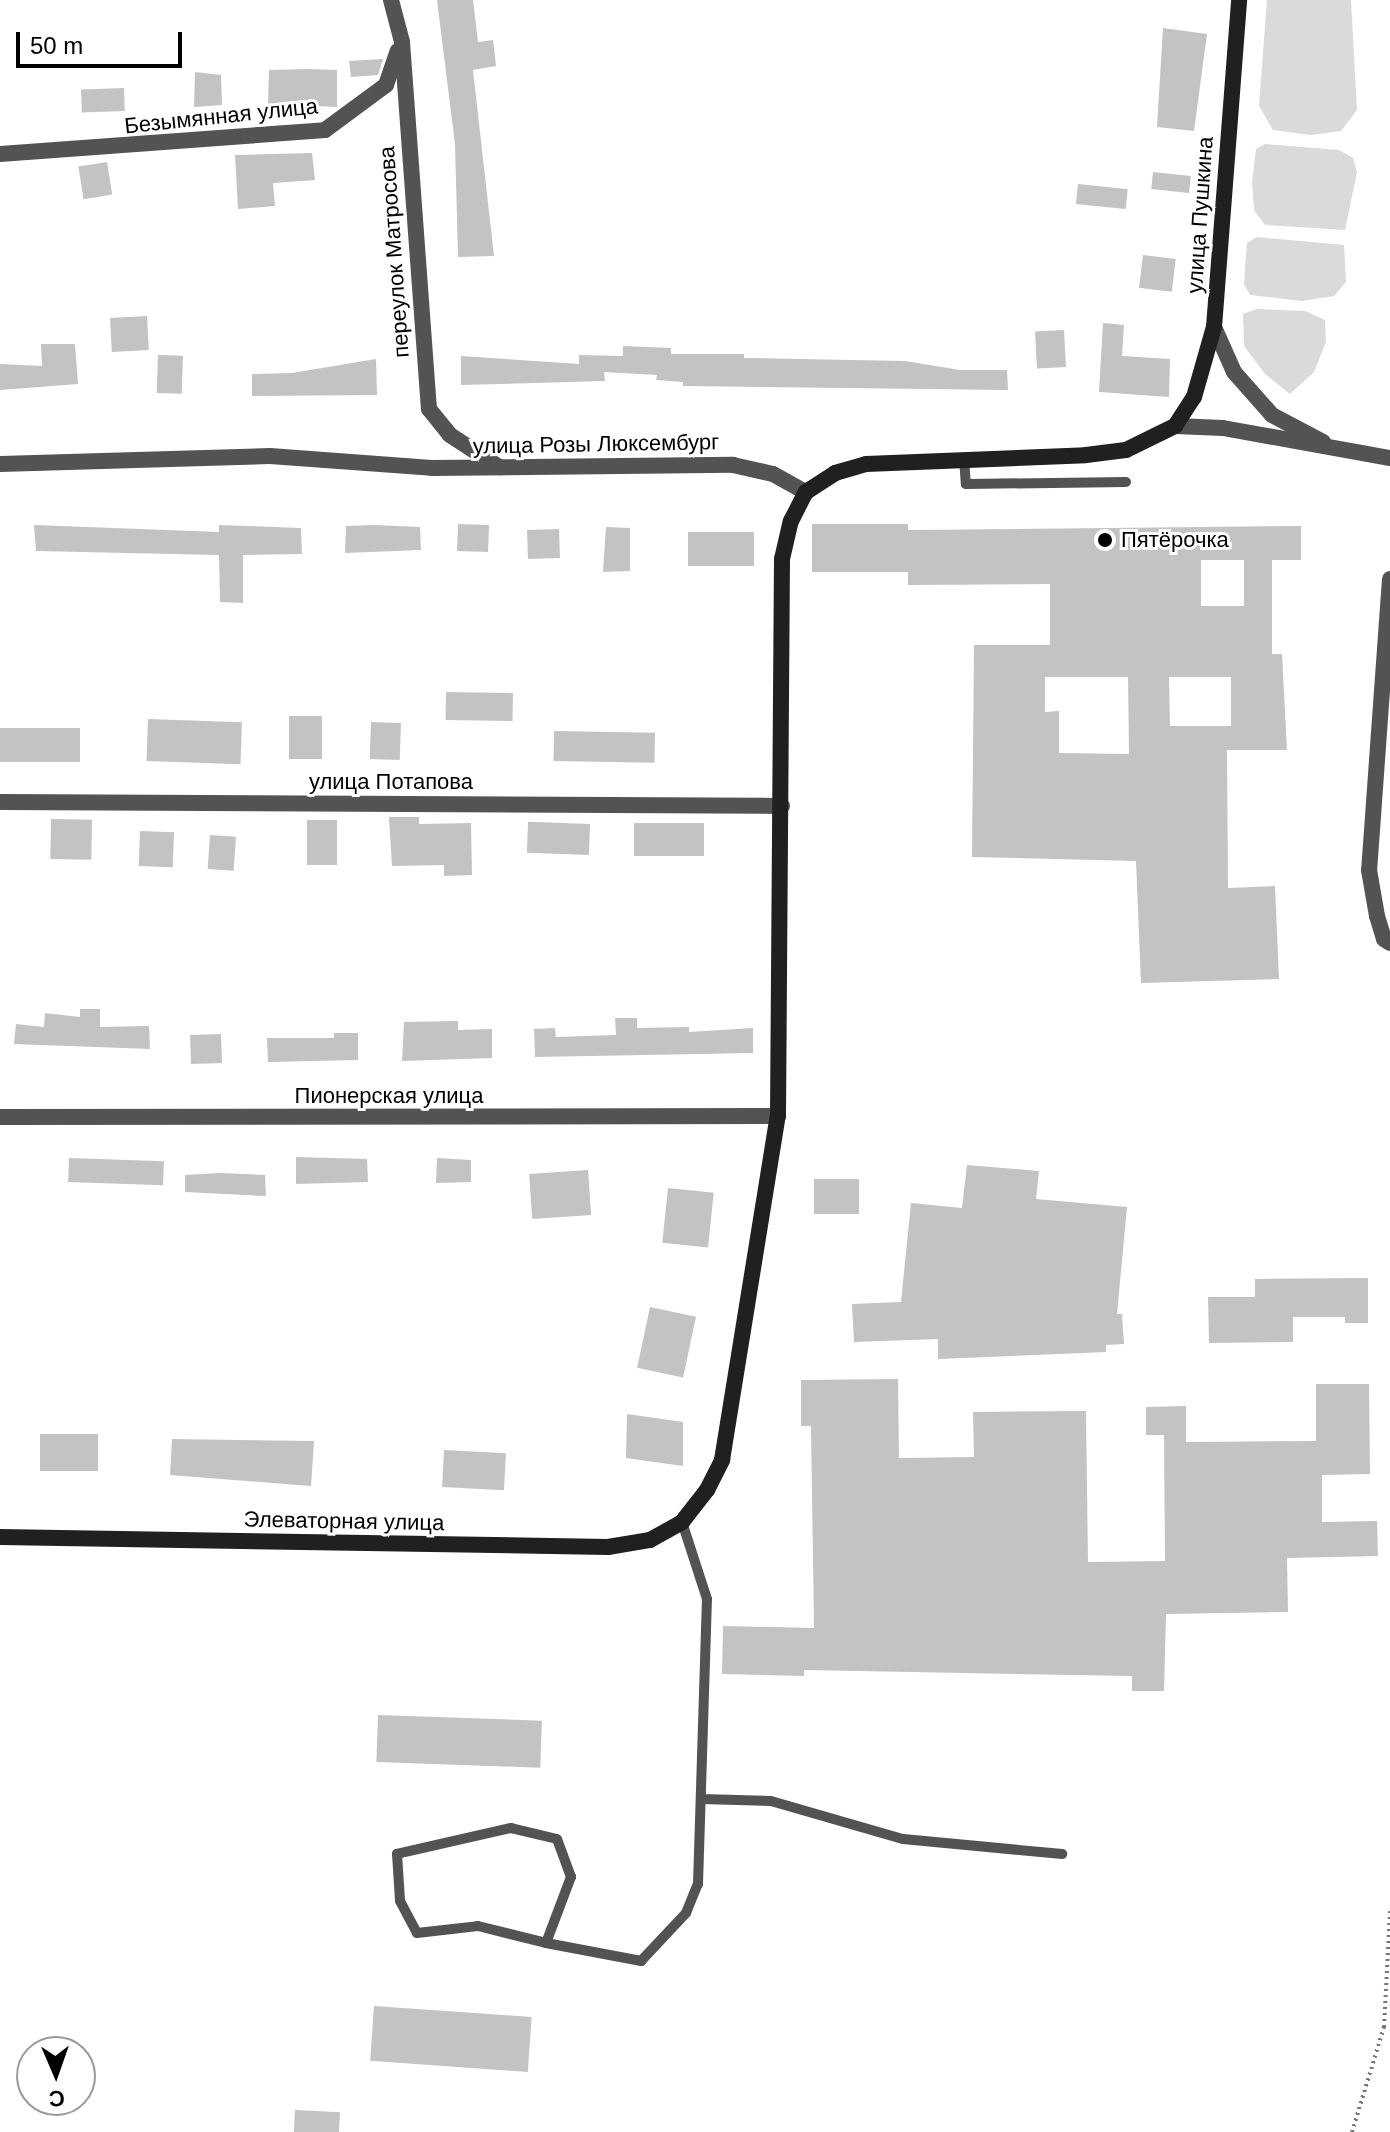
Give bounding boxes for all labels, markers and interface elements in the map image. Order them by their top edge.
scale bar [20,16,186,66]
text: 50 m [30,32,83,59]
street label: Безымянная улица [123,93,319,139]
street label: улица Пушкина [1181,136,1219,294]
street label: переулок Матросова [373,145,415,359]
street label: улица Розы Люксембург [473,429,719,459]
place label: Пятёрочка [1121,527,1229,553]
marker: Пятёрочка [1096,531,1114,549]
street label: улица Потапова [309,769,473,795]
street label: Пионерская улица [295,1083,483,1109]
street label: Элеваторная улица [244,1506,444,1536]
north arrow [16,2036,96,2116]
text: С [48,2086,65,2111]

